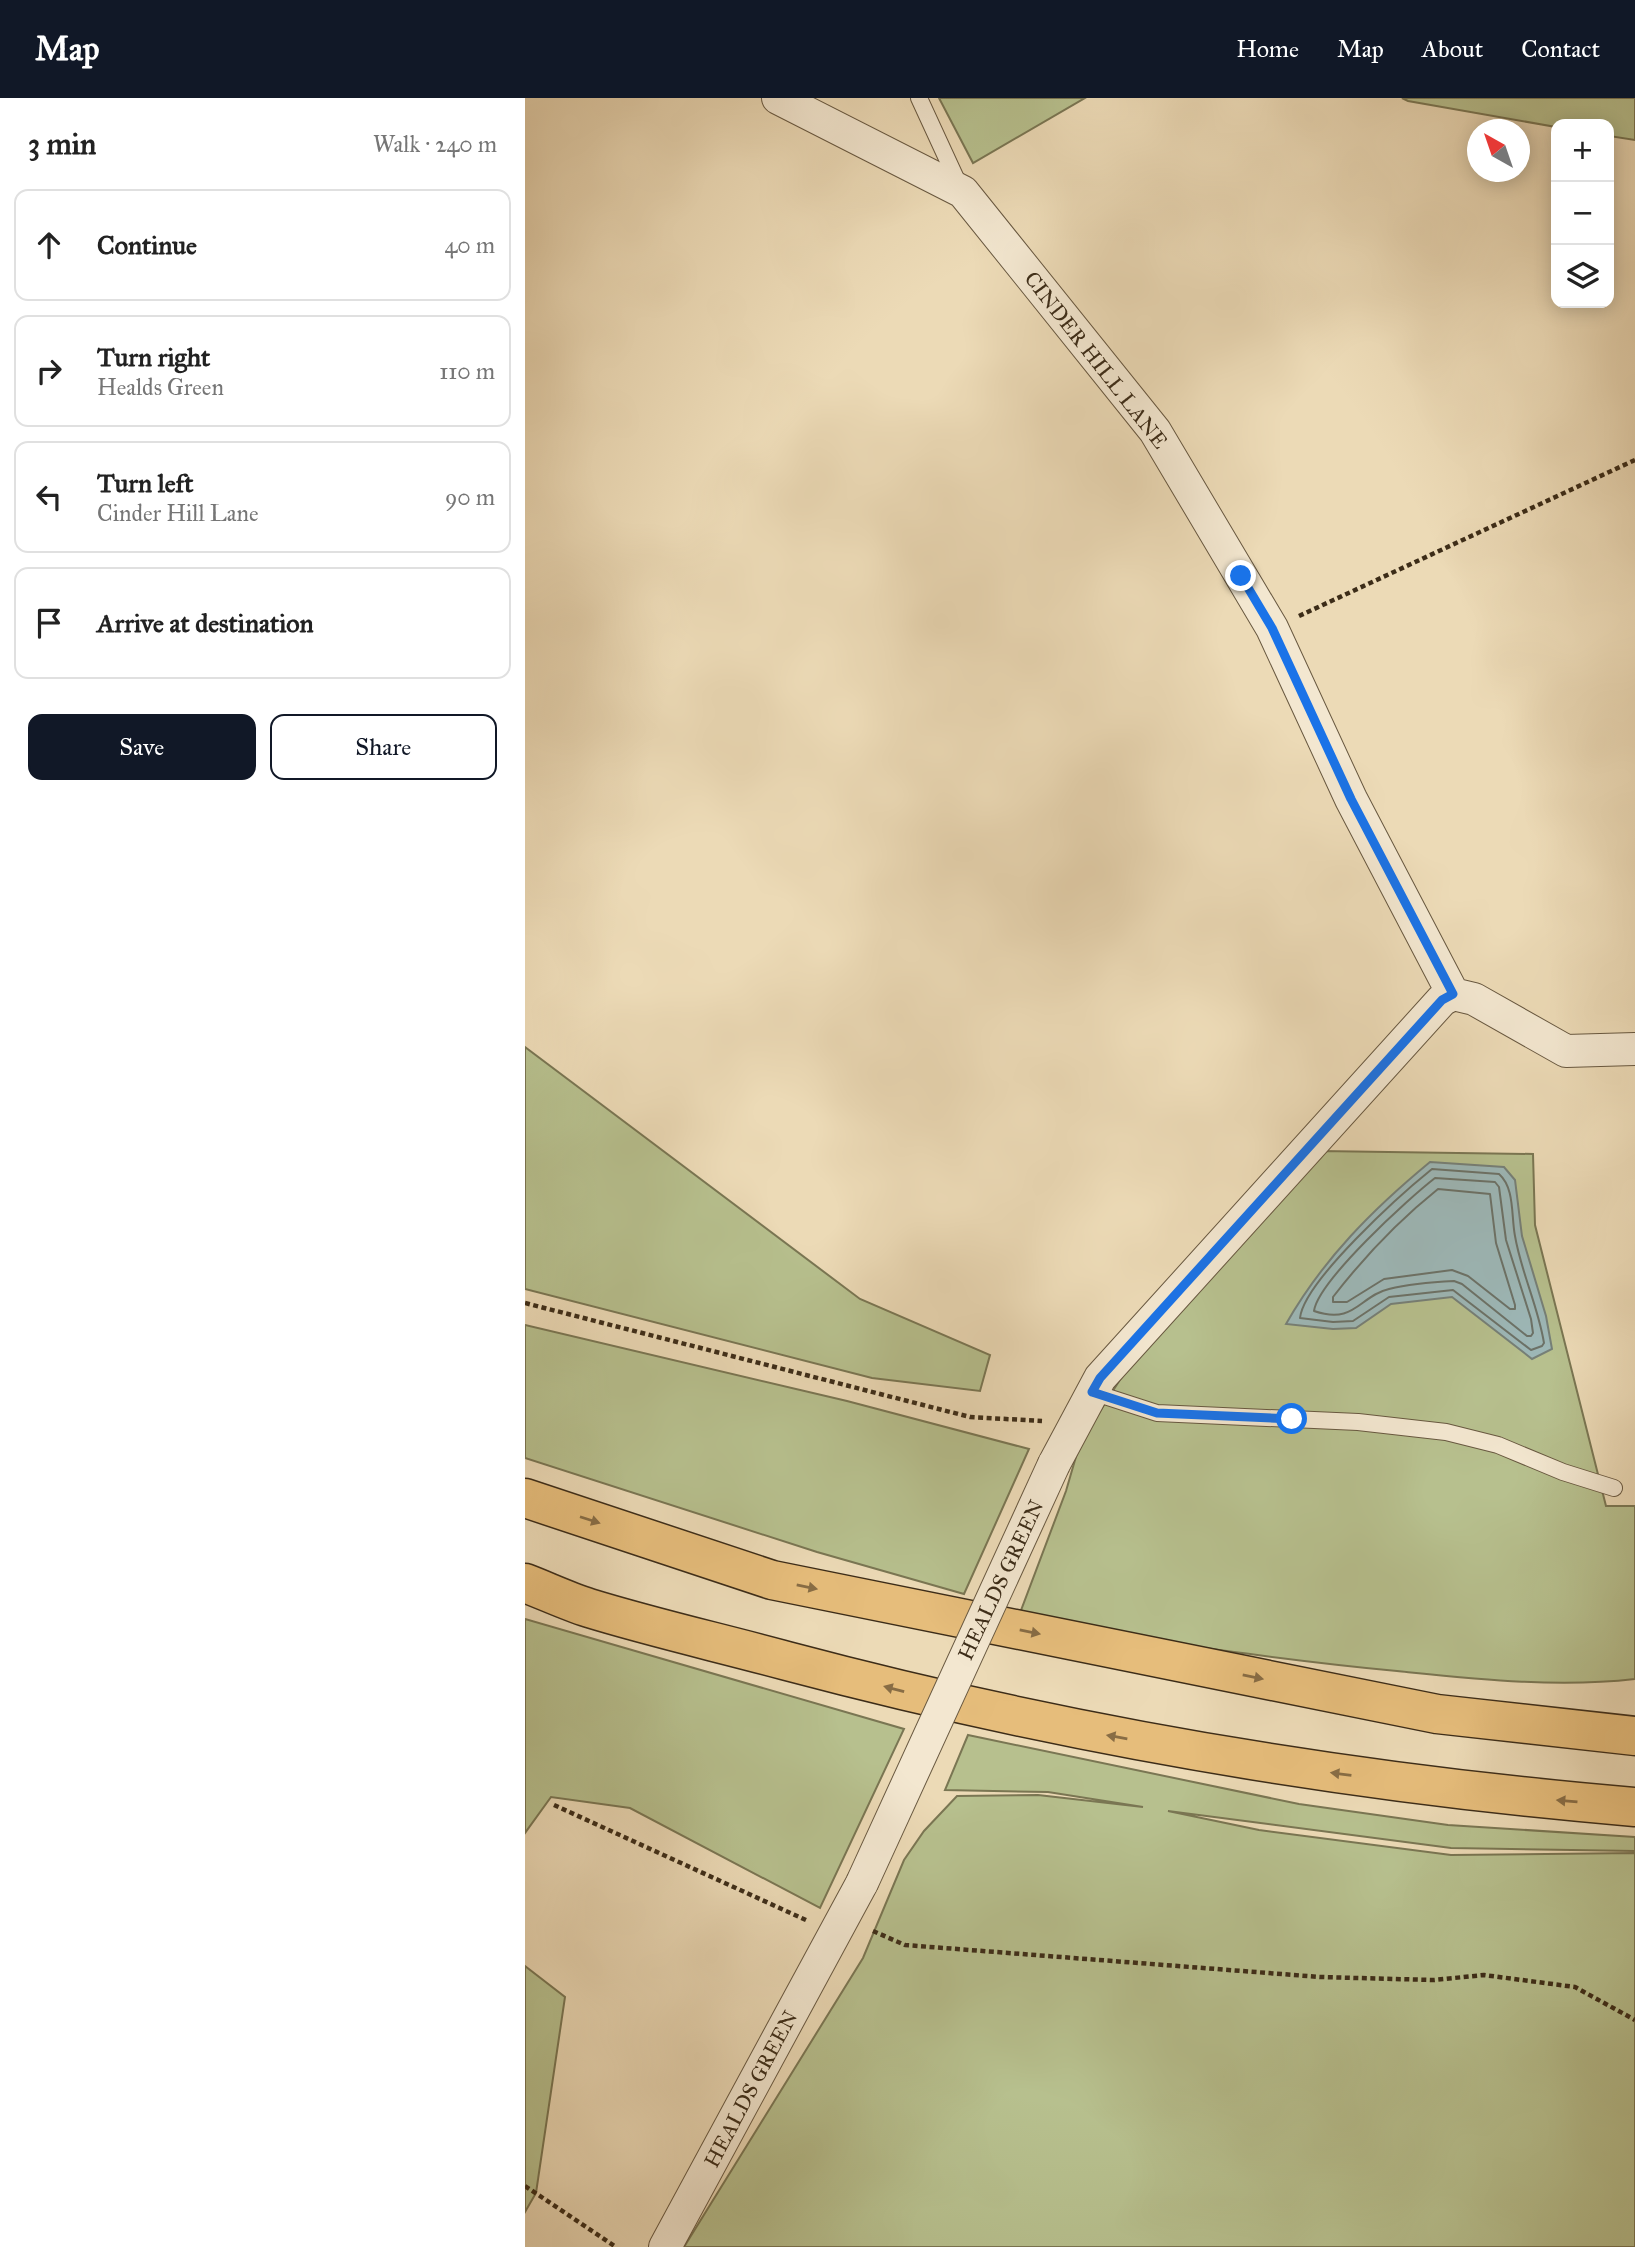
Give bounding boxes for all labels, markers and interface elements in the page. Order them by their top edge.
text: Map [35,29,99,69]
text: Home [1236,34,1299,64]
text: Map [1337,34,1384,64]
text: About [1422,34,1483,64]
text: Contact [1521,34,1600,64]
north arrow [1467,119,1530,182]
map controls [1551,119,1614,308]
button: + [1551,119,1614,182]
text: 3 min [28,126,96,162]
text: Walk · 240 m [373,130,497,158]
button: − [1551,182,1614,245]
icon: ahead [30,226,68,264]
text: Continue [97,229,197,261]
text: 40 m [445,231,495,259]
button: layers [1551,245,1614,308]
street label: CINDER HILL LANE [1019,266,1173,454]
text: Turn right [97,341,210,373]
icon: right [30,352,68,390]
text: 110 m [439,357,495,385]
text: Healds Green [97,373,224,401]
text: Turn left [97,467,193,499]
icon: left [30,478,68,516]
text: 90 m [445,483,495,511]
text: Cinder Hill Lane [97,499,259,527]
route end [1225,560,1256,591]
icon: arrive [30,604,68,642]
text: Arrive at destination [97,607,314,639]
button: Save [28,714,256,780]
button: Share [270,714,497,780]
route start [1276,1403,1307,1434]
street label: HEALDS GREEN [952,1495,1050,1664]
one-way arrow [579,1515,600,1526]
one-way arrow [796,1582,818,1593]
one-way arrow [1019,1627,1041,1638]
one-way arrow [1242,1672,1264,1683]
one-way arrow [883,1684,904,1694]
one-way arrow [1106,1731,1128,1742]
one-way arrow [1330,1769,1352,1780]
one-way arrow [1556,1795,1578,1806]
street label: HEALDS GREEN [699,2006,803,2172]

